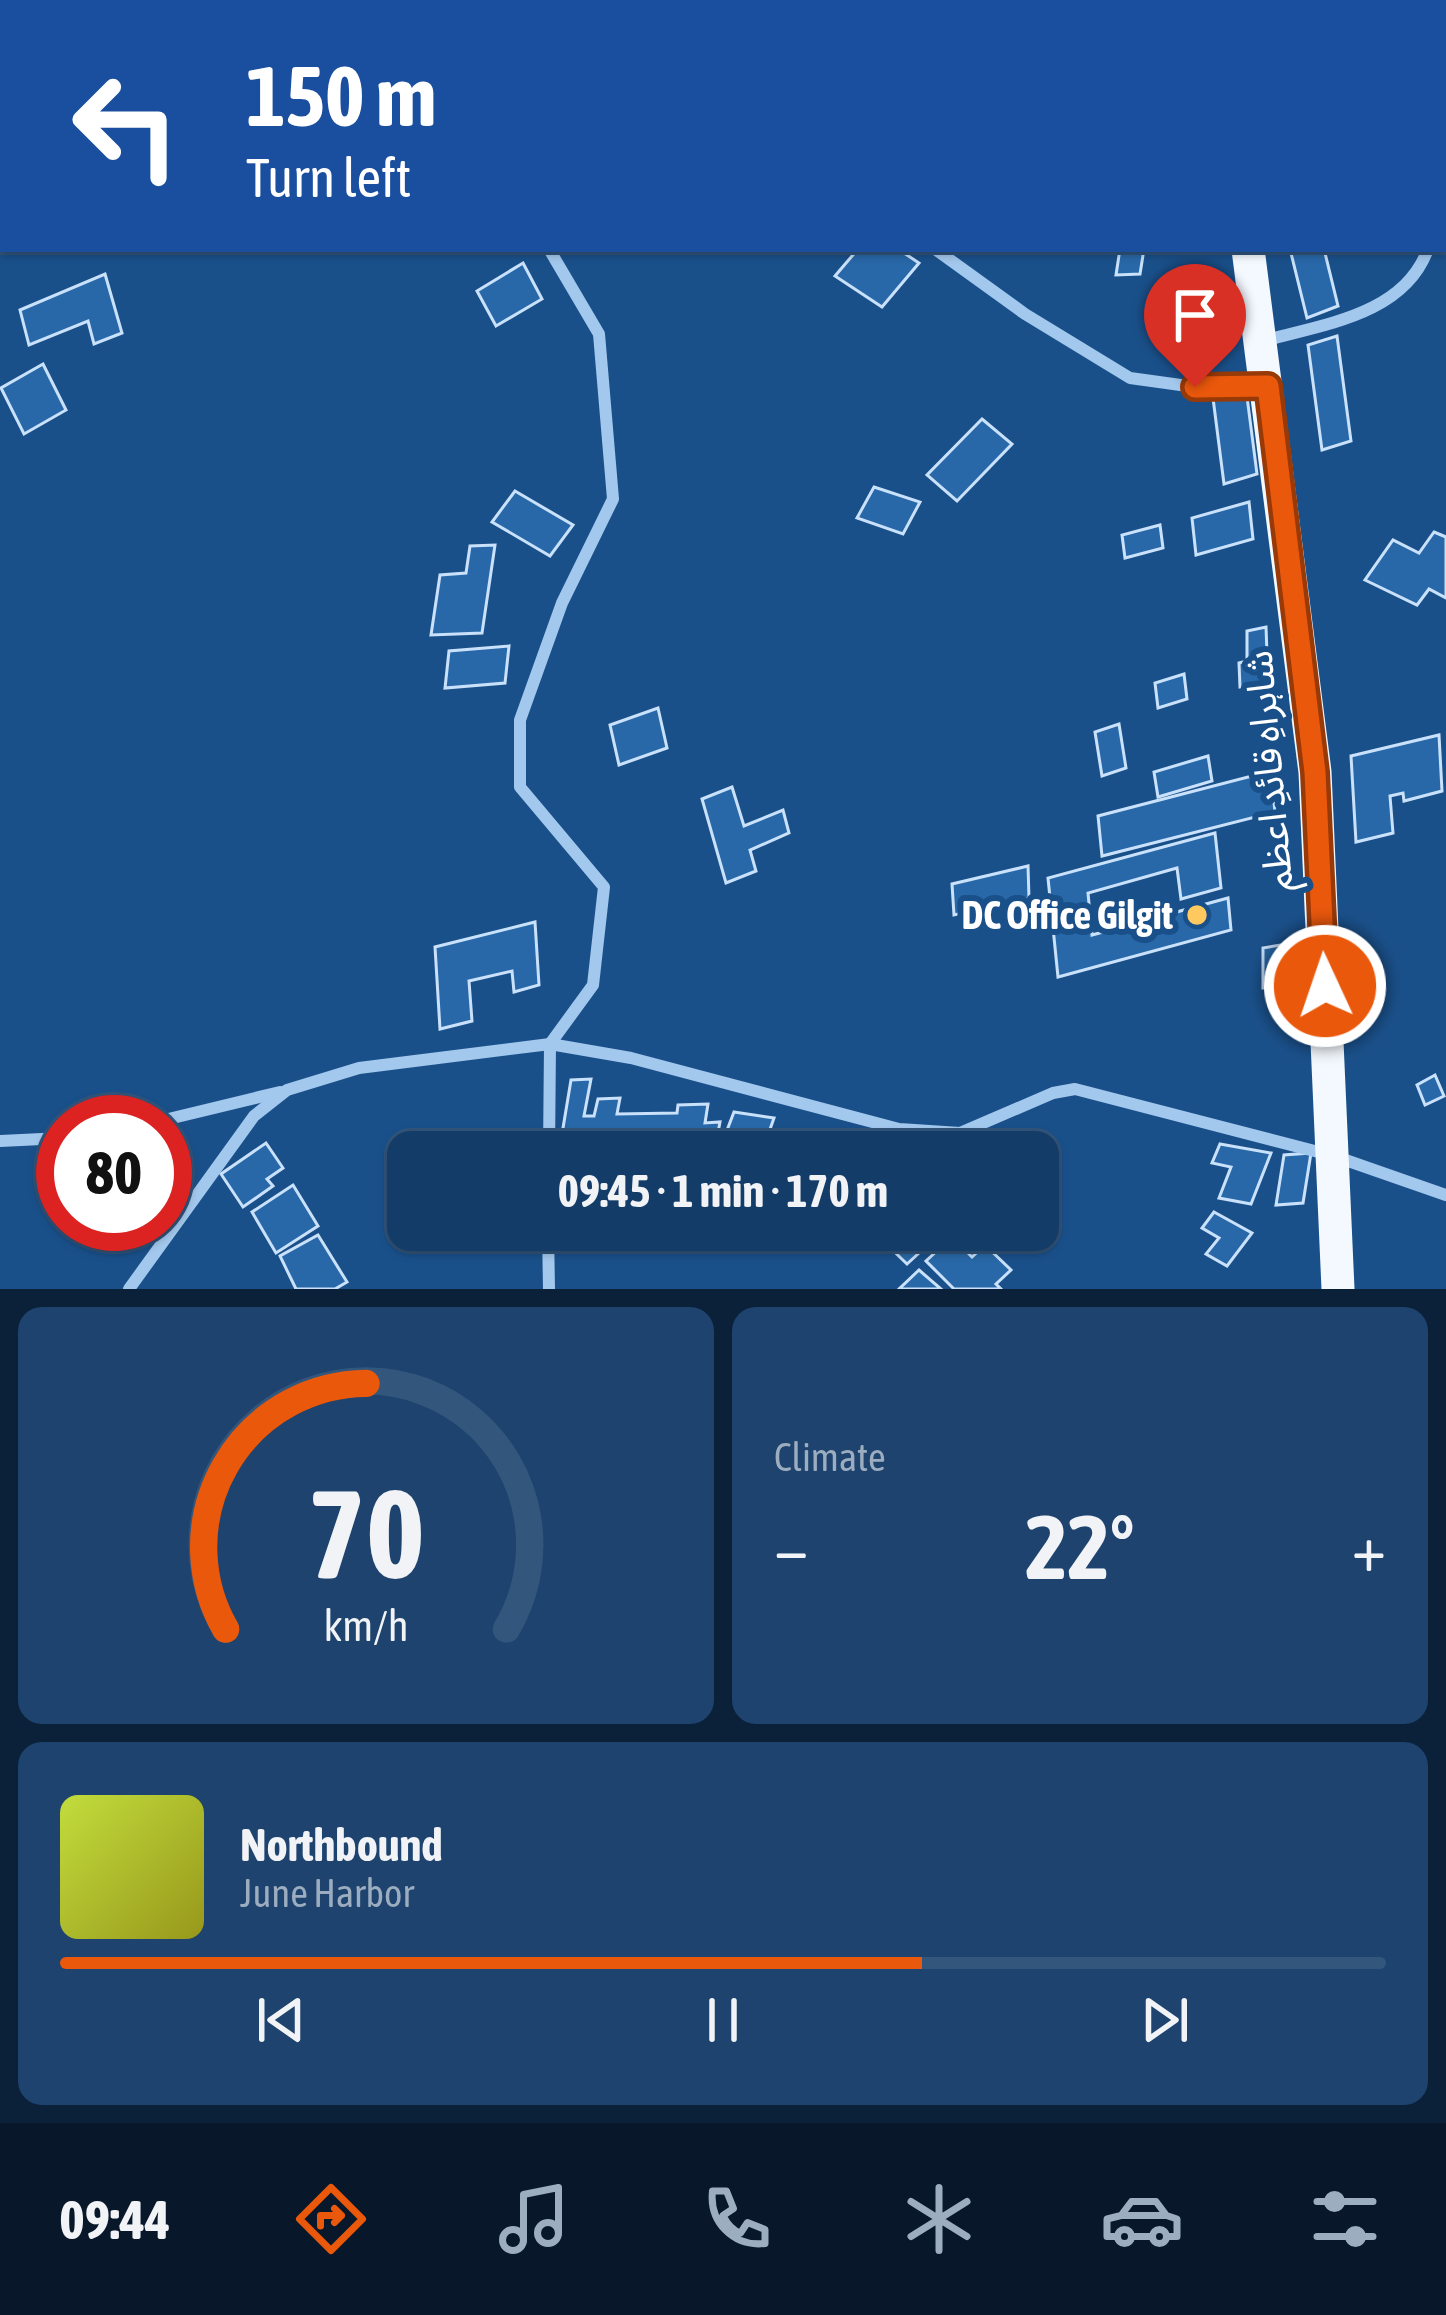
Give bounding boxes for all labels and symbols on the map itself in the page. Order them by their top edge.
pin [1144,264,1246,387]
street label: شاہراہِ قائدِ اعظم [1236,648,1308,893]
place label: DC Office Gilgit [962,893,1174,937]
marker: DC Office Gilgit [1184,902,1210,928]
position arrow [1262,923,1388,1049]
speed limit sign: 80 [36,1095,192,1251]

